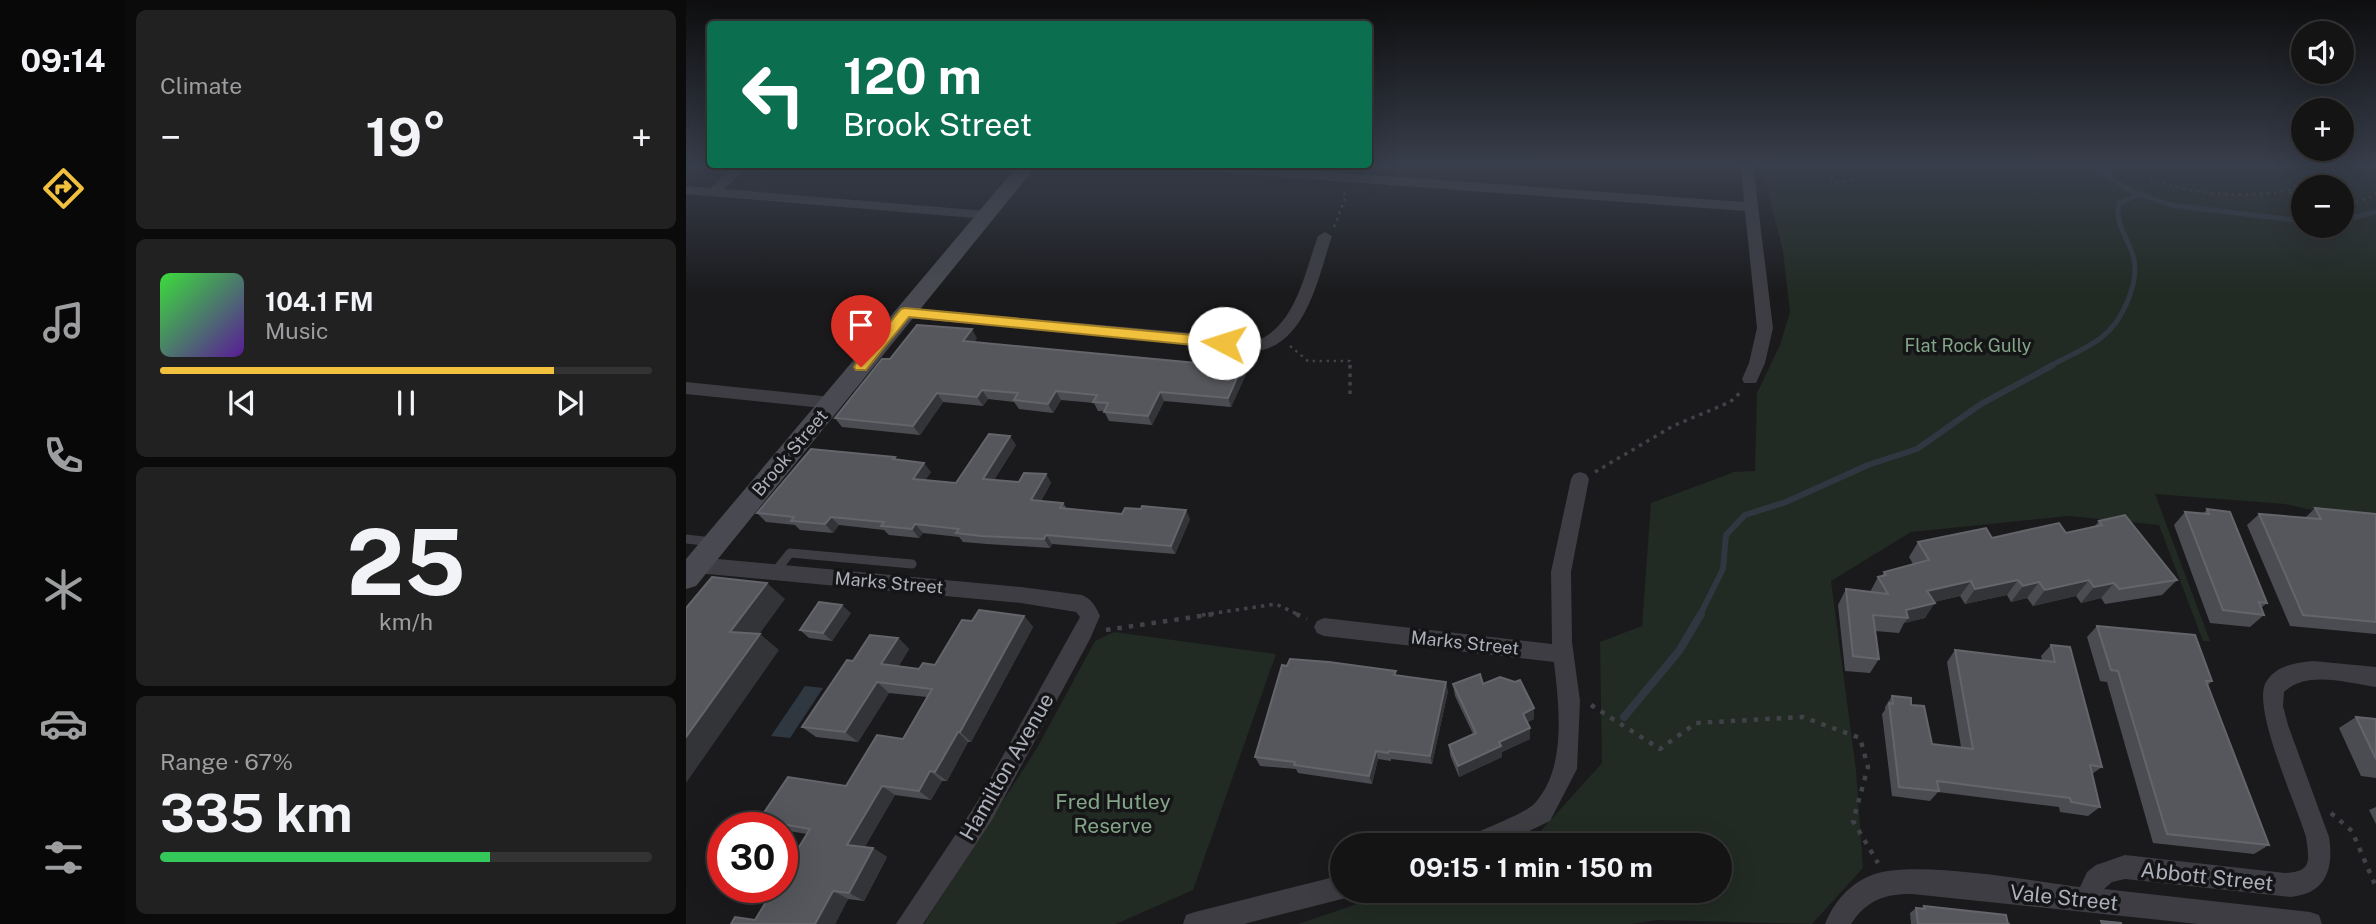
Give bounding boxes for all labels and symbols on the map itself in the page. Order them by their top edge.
pin [831,295,891,367]
position arrow [1187,306,1261,380]
park label: Flat Rock Gully [1905,335,2032,356]
street label: Brook Street [747,405,832,500]
street label: Marks Street [834,567,944,598]
street label: Marks Street [1410,626,1520,659]
street label: Hamilton Avenue [954,689,1059,845]
park label: Fred Hutley Reserve [1055,789,1171,838]
speed limit sign: 30 [707,812,798,903]
street label: Abbott Street [2140,857,2275,896]
street label: Vale Street [2009,879,2119,916]

